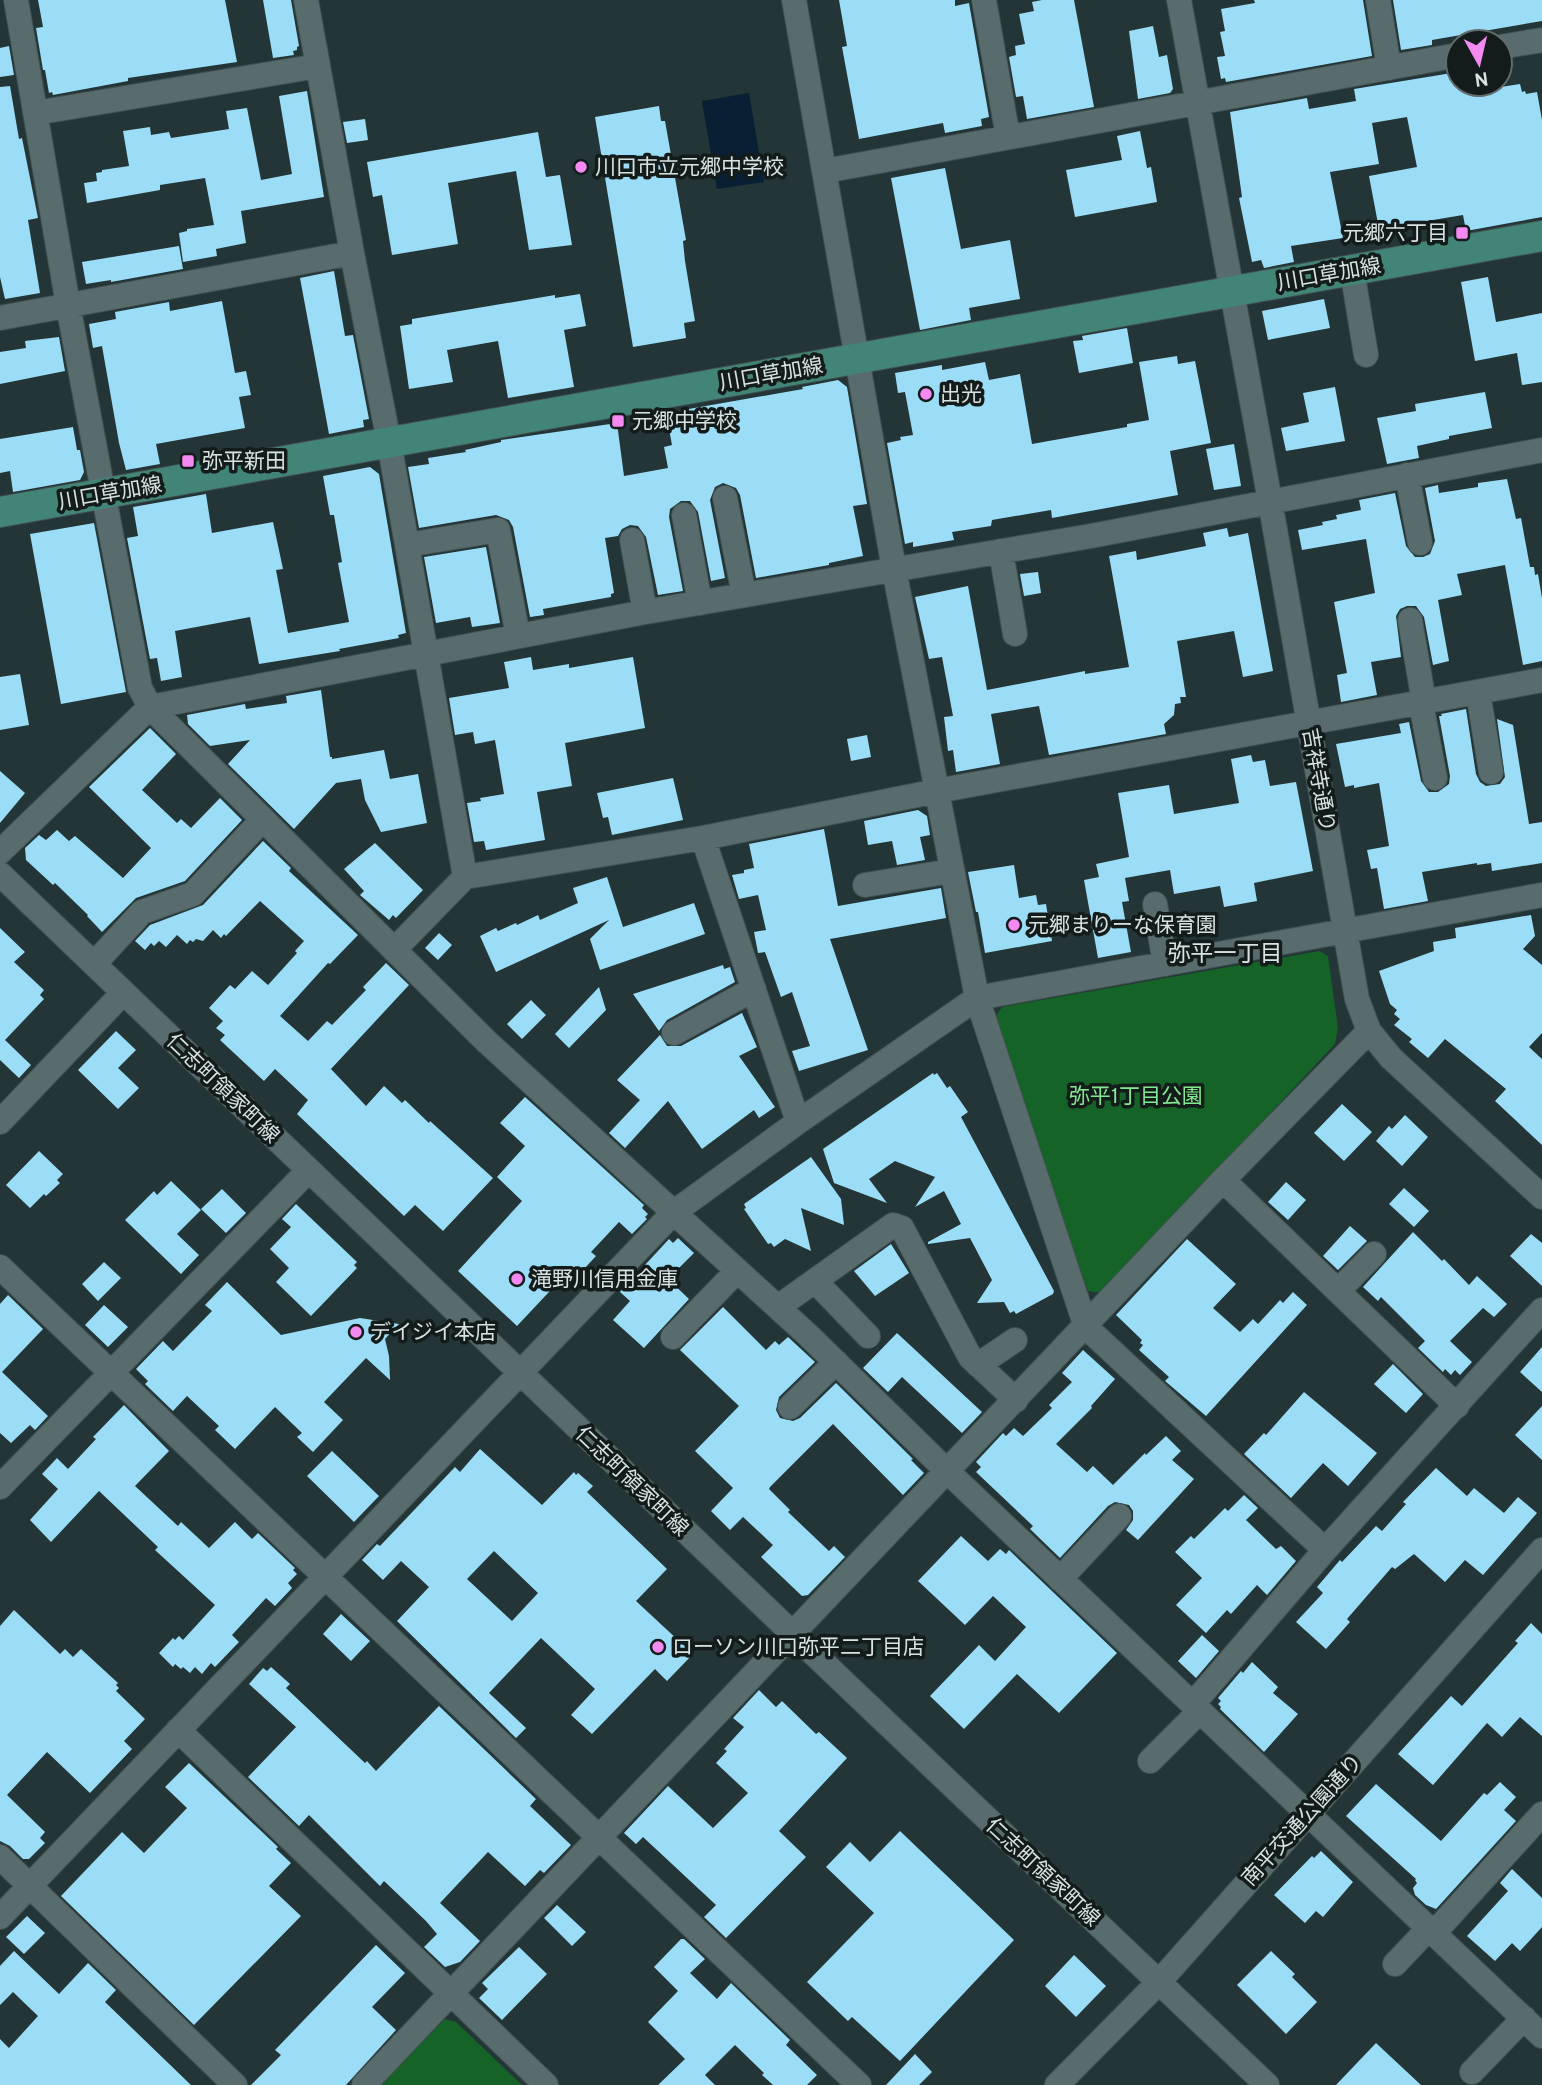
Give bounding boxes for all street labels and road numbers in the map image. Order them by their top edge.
street label: 川口草加線 [1275,253,1383,298]
street label: 川口草加線 [717,353,825,398]
street label: 川口草加線 [56,472,164,517]
street label: 吉祥寺通り [1295,726,1340,834]
street label: 仁志町領家町線 [160,1028,284,1150]
street label: 仁志町領家町線 [569,1421,693,1543]
street label: 南平交通公園通り [1237,1750,1369,1892]
street label: 仁志町領家町線 [979,1813,1105,1933]

